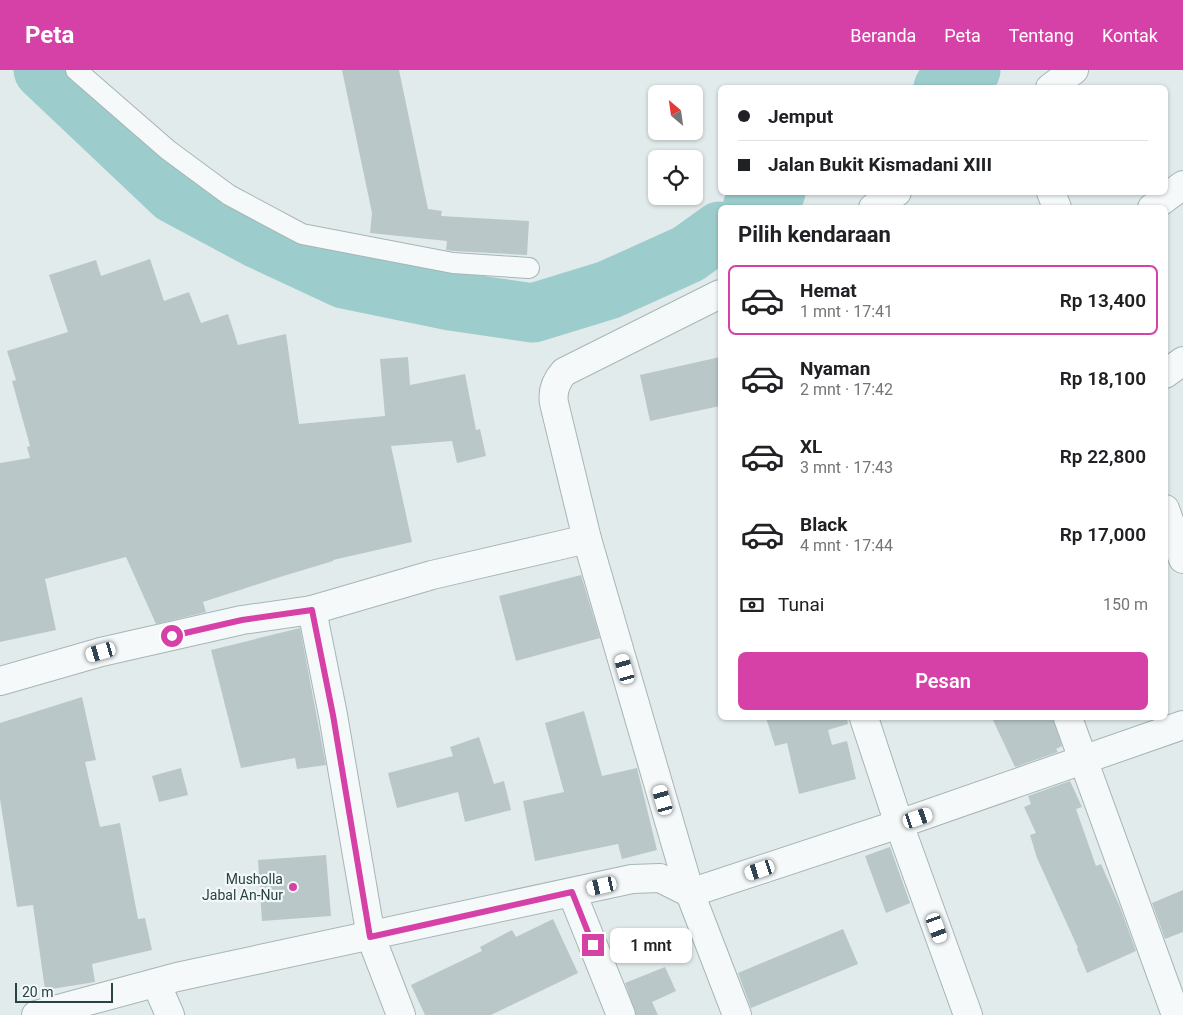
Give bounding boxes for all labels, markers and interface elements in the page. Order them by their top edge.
text: Peta [25,21,74,49]
text: Beranda [850,25,916,46]
text: Peta [944,25,981,46]
text: Tentang [1009,25,1074,46]
text: Kontak [1102,25,1158,46]
north arrow [648,85,702,140]
map controls [648,85,703,205]
text: Jemput [768,105,833,128]
button: locate [648,150,703,205]
text: Jalan Bukit Kismadani XIII [768,153,992,176]
text: Pilih kendaraan [738,222,891,247]
icon: car [740,278,785,323]
text: Hemat [800,279,857,302]
text: Rp 13,400 [1060,289,1146,312]
text: 1 mnt · 17:41 [800,302,893,321]
icon: car [740,356,785,401]
text: Nyaman [800,357,870,380]
text: Rp 18,100 [1060,367,1146,390]
text: 2 mnt · 17:42 [800,380,893,399]
icon: car [740,434,785,479]
text: XL [800,435,822,458]
text: Rp 22,800 [1060,445,1146,468]
text: 3 mnt · 17:43 [800,458,893,477]
icon: car [740,512,785,557]
text: Black [800,513,847,536]
text: Rp 17,000 [1060,523,1146,546]
text: 4 mnt · 17:44 [800,536,893,555]
icon: cash [738,591,766,619]
text: Tunai [778,593,824,616]
text: 150 m [1103,595,1148,614]
route start [161,625,183,647]
car [84,641,117,663]
button: Pesan [738,652,1148,710]
car [613,653,636,685]
car [651,784,674,816]
car [901,806,934,830]
car [743,858,776,882]
place label: Musholla Jabal An-Nur [202,871,283,903]
car [585,875,618,897]
marker: Musholla Jabal An-Nur [287,881,299,893]
car [924,911,949,945]
callout: 1 mnt [610,928,693,962]
route end [582,934,604,956]
text: 1 mnt [630,936,672,955]
scale bar [15,980,112,1003]
text: 20 m [22,984,54,1000]

